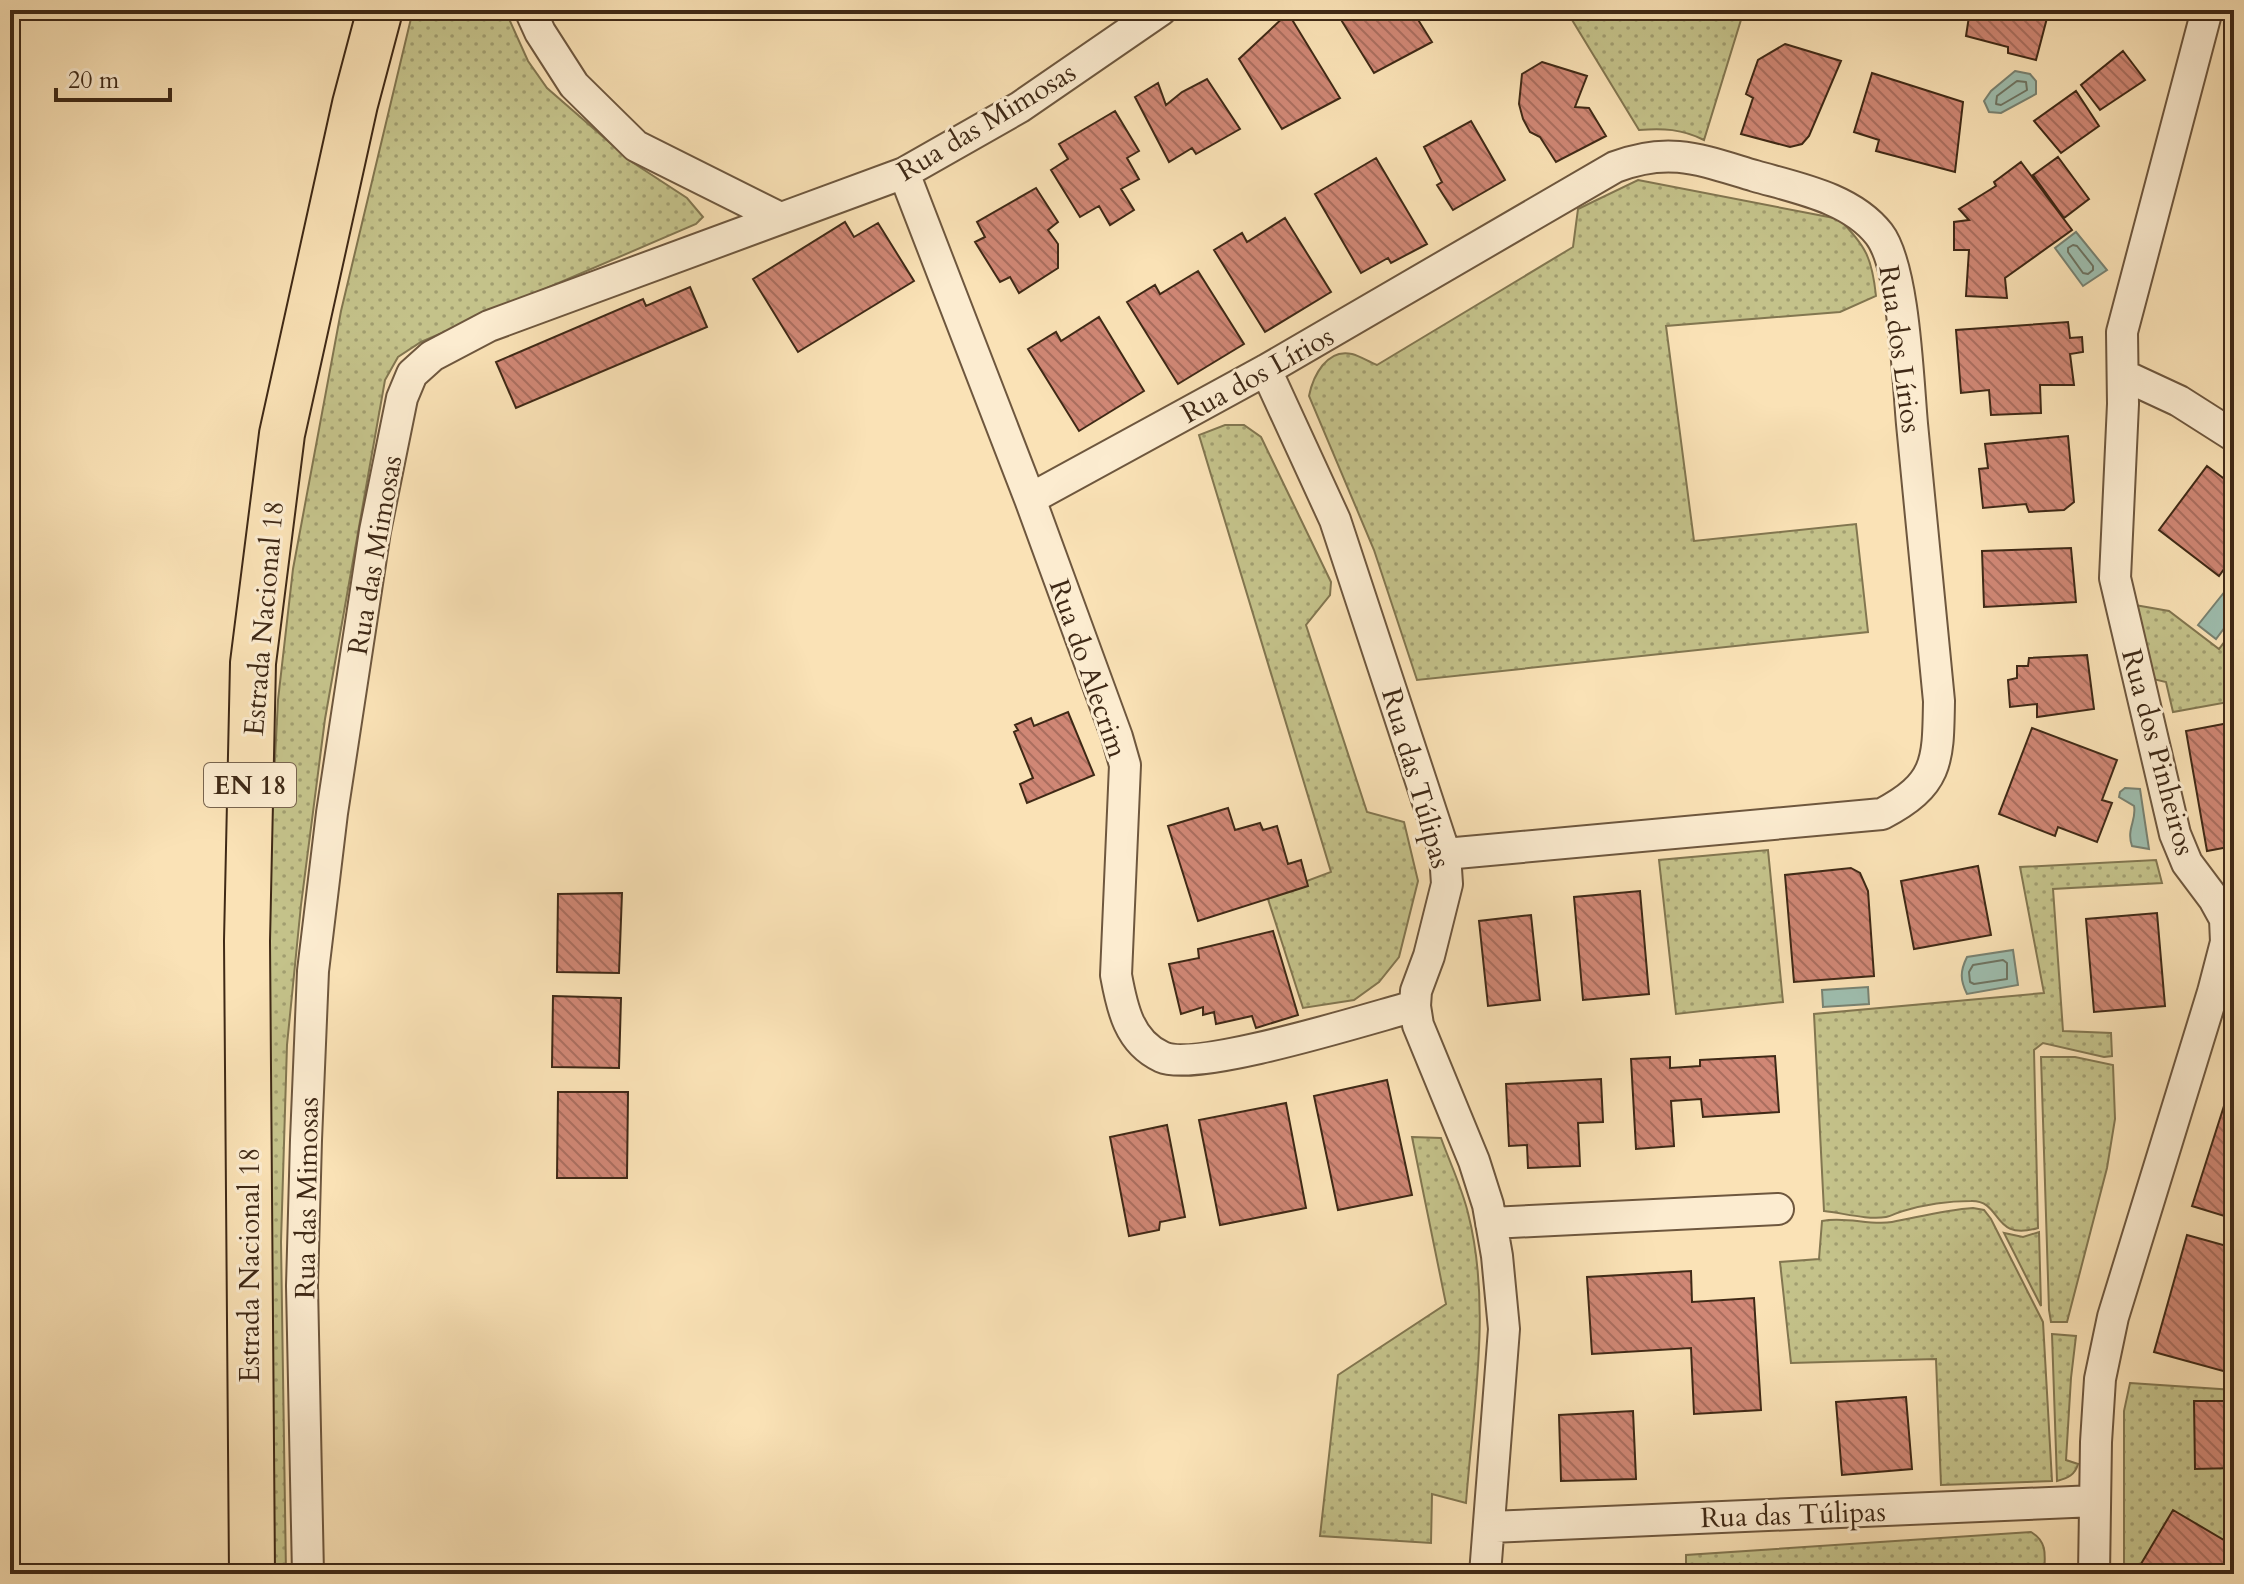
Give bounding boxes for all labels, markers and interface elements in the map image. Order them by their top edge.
scale bar [56,52,170,102]
street label: Rua das Mimosas [890,54,1083,190]
text: 20 m [68,64,120,97]
street label: Rua dos Lírios [1869,263,1931,435]
street label: Rua dos Lírios [1174,317,1340,432]
street label: Rua das Mimosas [339,452,411,658]
street label: Estrada Nacional 18 [235,499,293,737]
street label: Rua do Alecrim [1040,574,1136,763]
street label: Rua dos Pinheiros [2112,645,2204,860]
street label: Rua das Túlipas [1372,684,1460,873]
road number: EN 18 [204,763,296,807]
street label: Rua das Mimosas [286,1097,328,1299]
street label: Estrada Nacional 18 [231,1147,269,1383]
street label: Rua das Túlipas [1700,1493,1886,1537]

